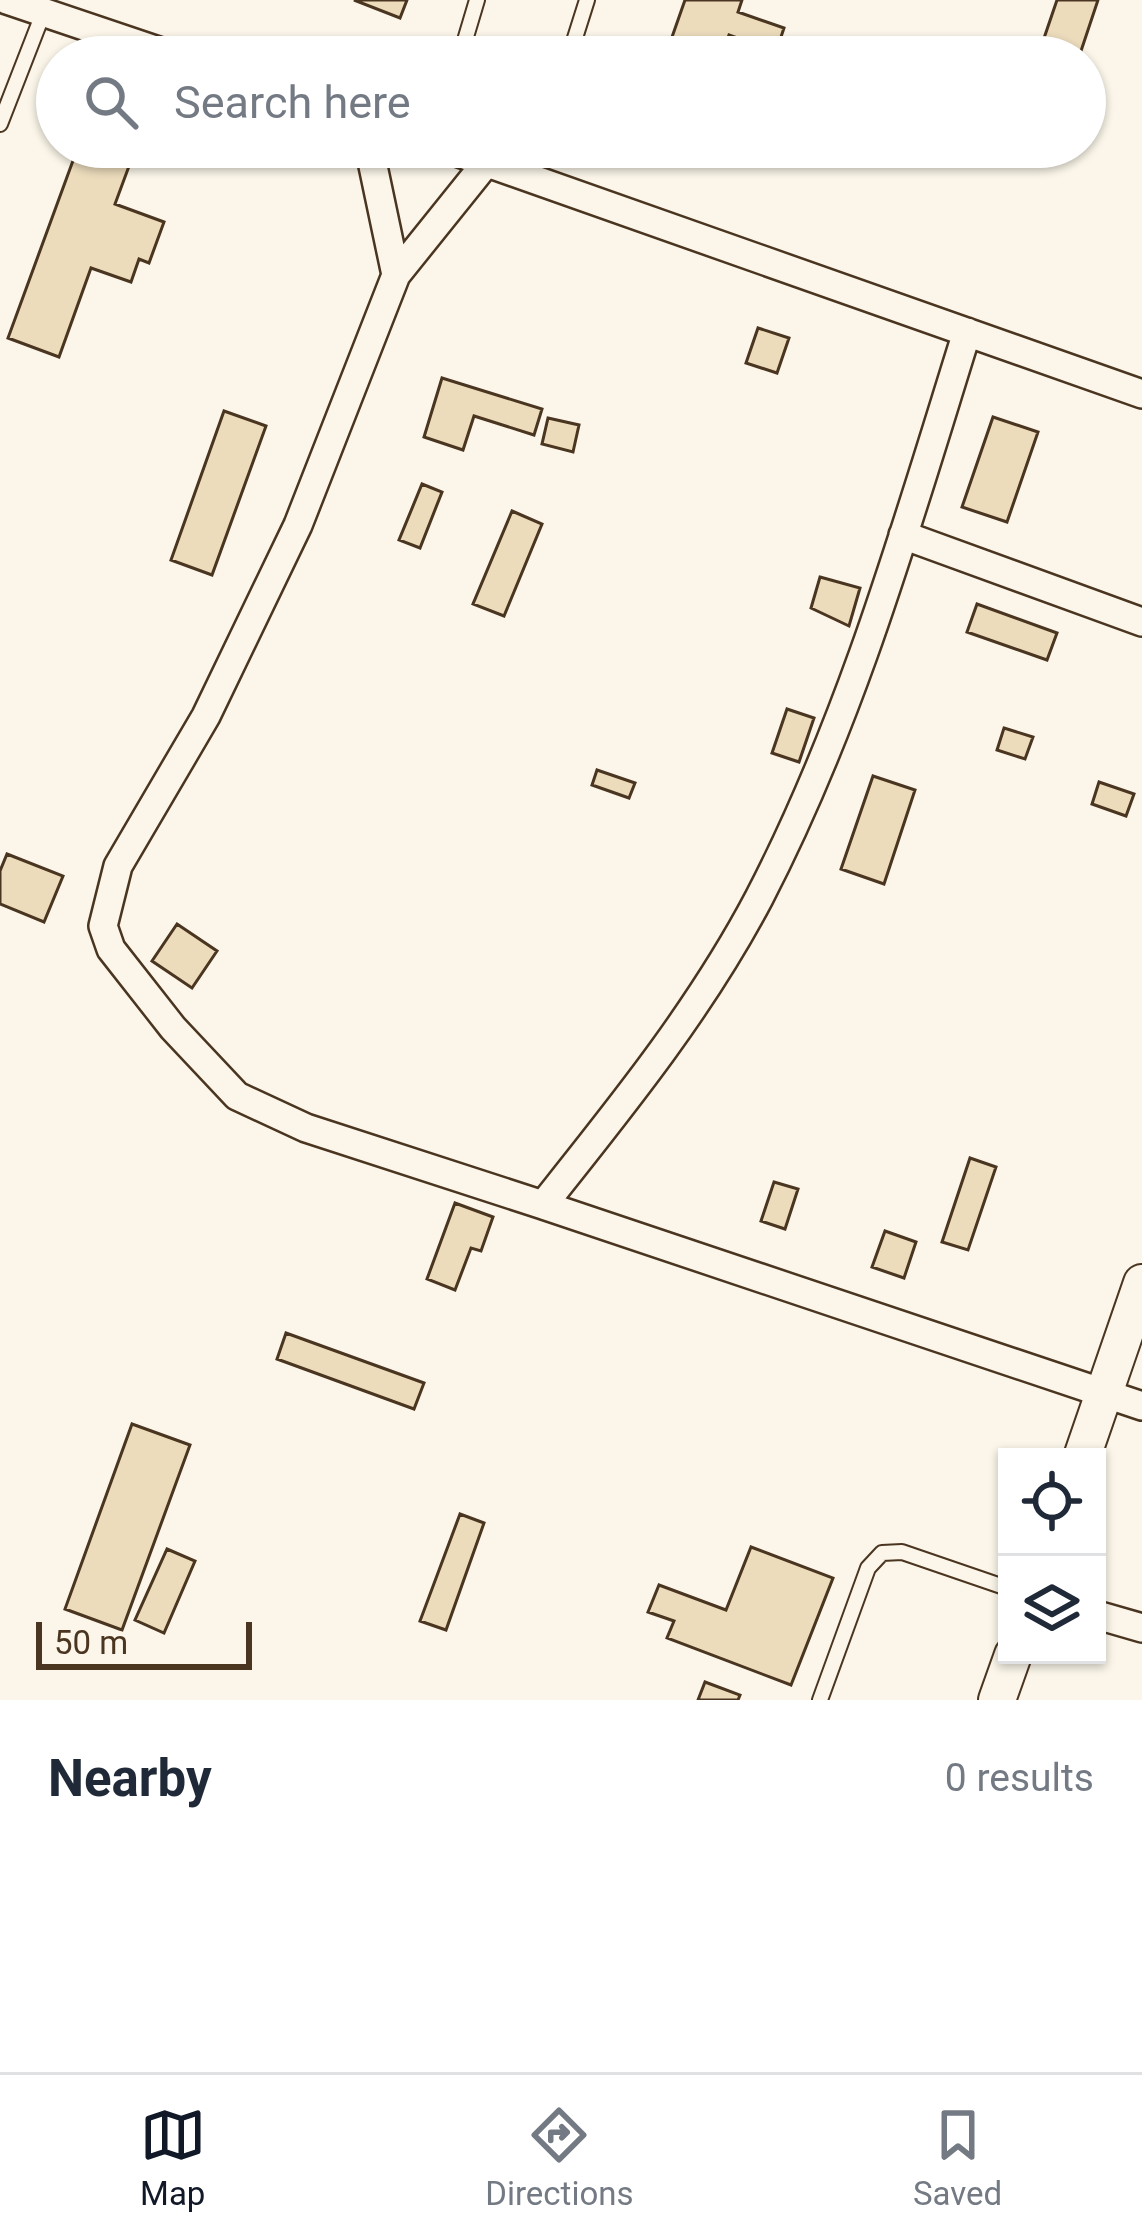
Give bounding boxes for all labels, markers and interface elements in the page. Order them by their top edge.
search box [36,36,1106,168]
icon: search [78,69,144,135]
text: Search here [174,76,411,129]
map controls [998,1448,1106,1664]
button: locate [998,1448,1106,1556]
button: layers [998,1556,1106,1664]
scale bar [36,1616,252,1669]
text: 50 m [54,1623,128,1662]
text: Nearby [48,1749,212,1808]
text: 0 results [945,1755,1094,1801]
tab: Map [140,2102,206,2213]
tab: Directions [485,2102,634,2213]
tab: Saved [913,2102,1002,2213]

